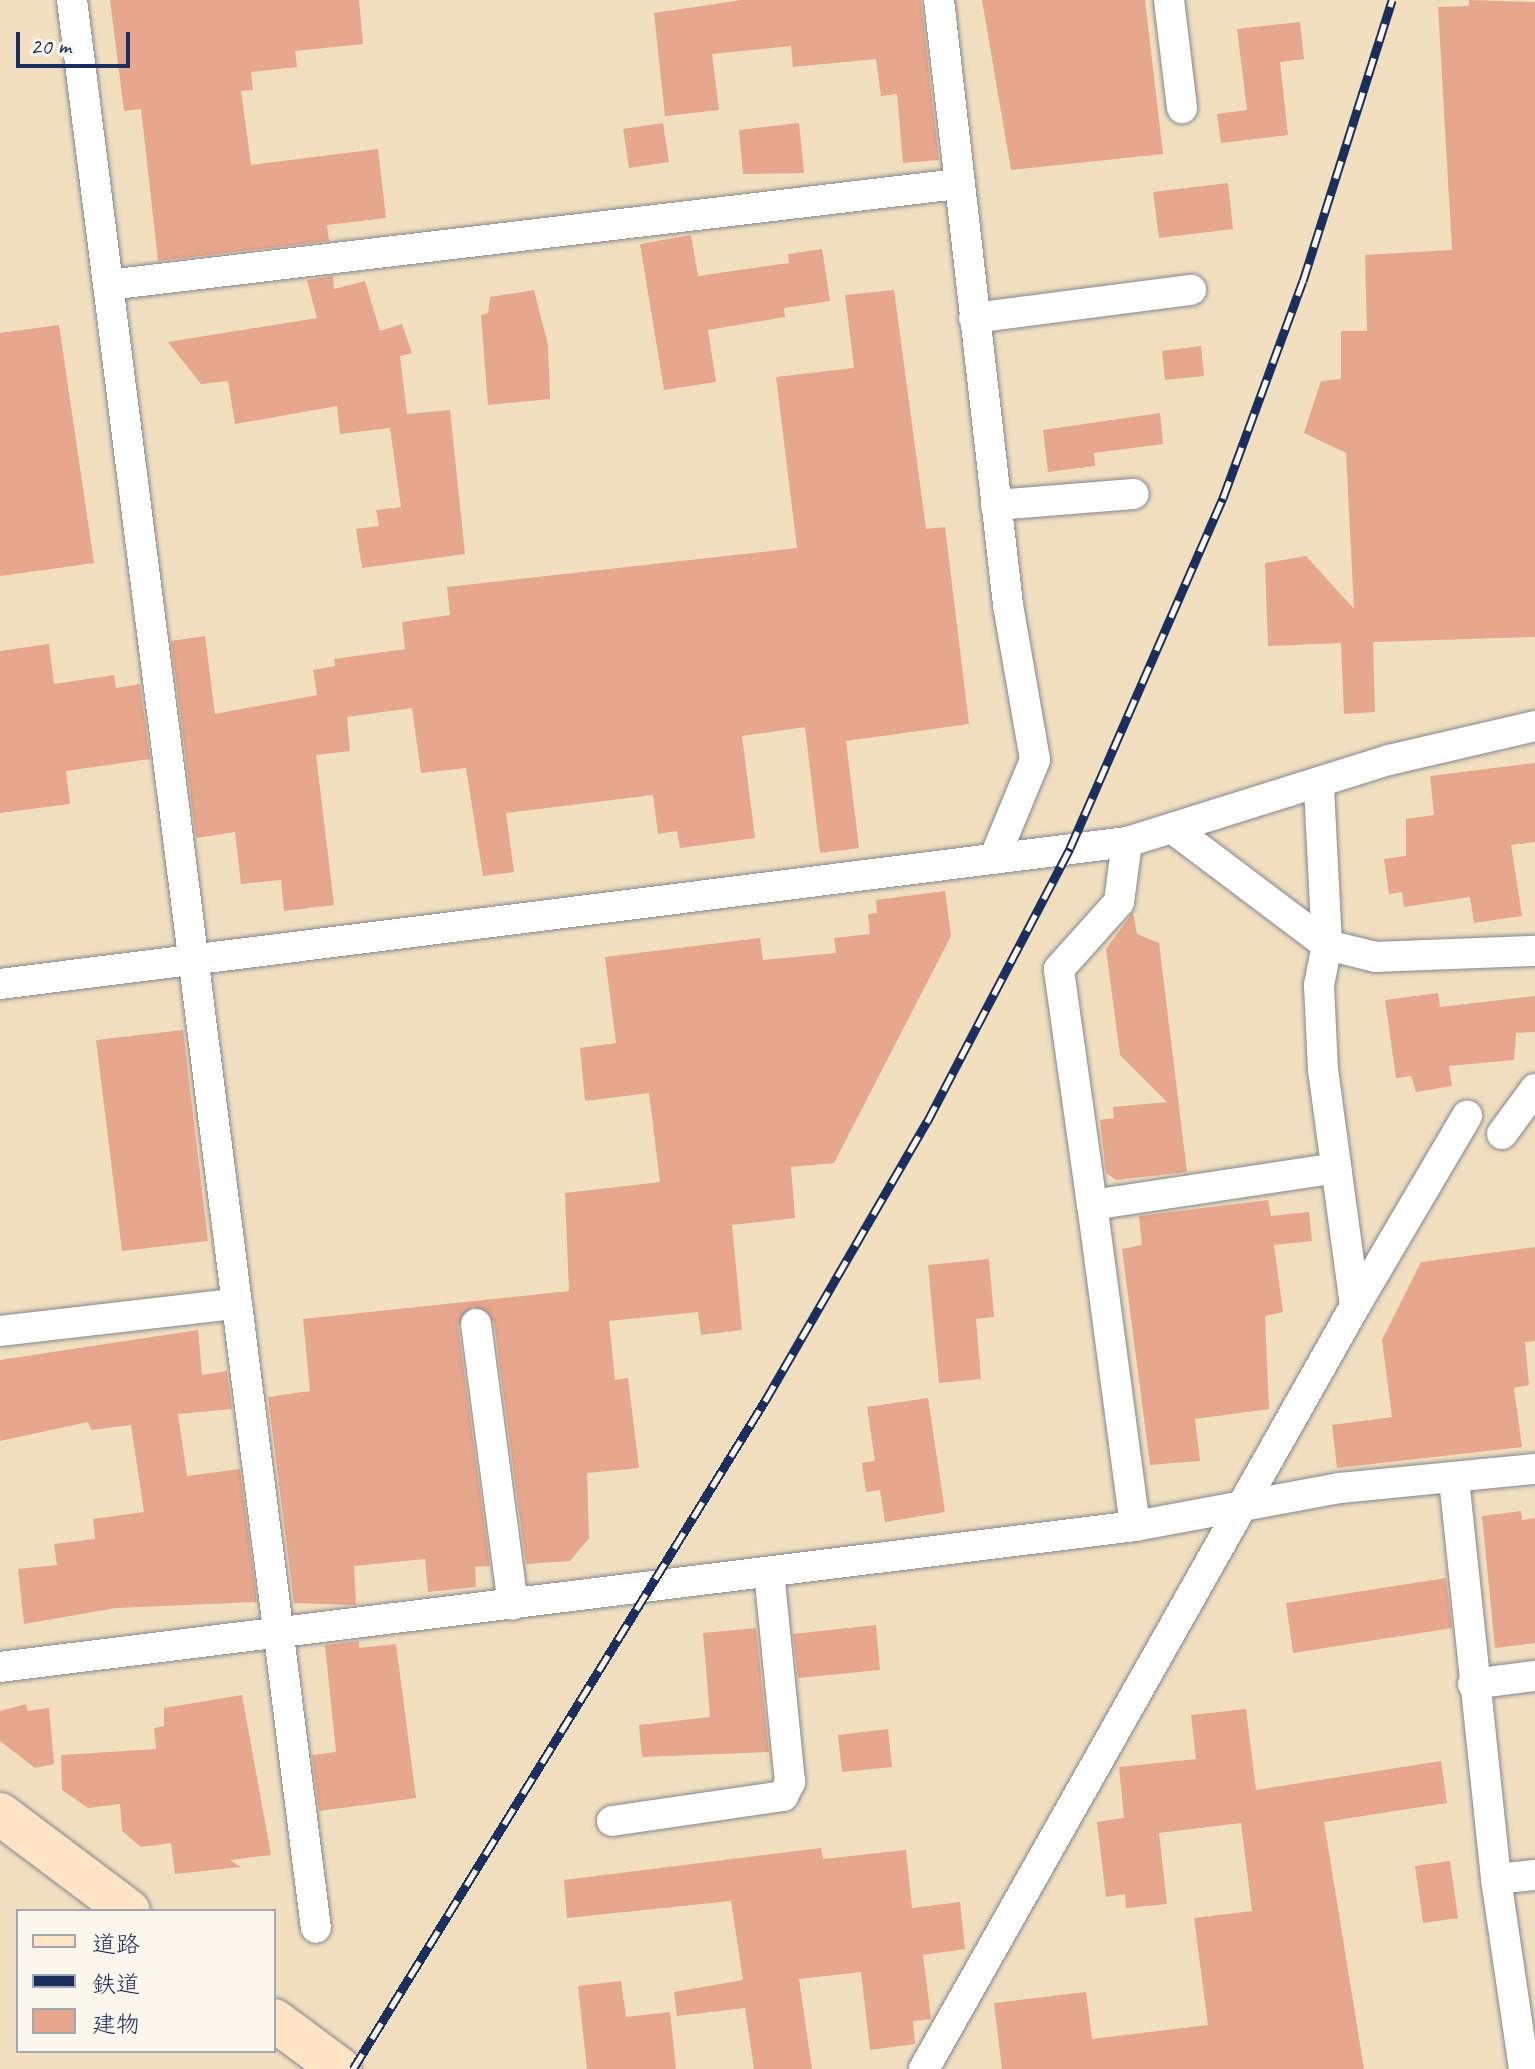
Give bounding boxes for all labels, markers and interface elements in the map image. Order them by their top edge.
scale bar [20,16,134,66]
text: 20 m [30,31,71,61]
legend [16,1909,276,2053]
text: 道路 [92,1929,140,1959]
text: 鉄道 [92,1969,140,1999]
text: 建物 [92,2009,140,2039]

